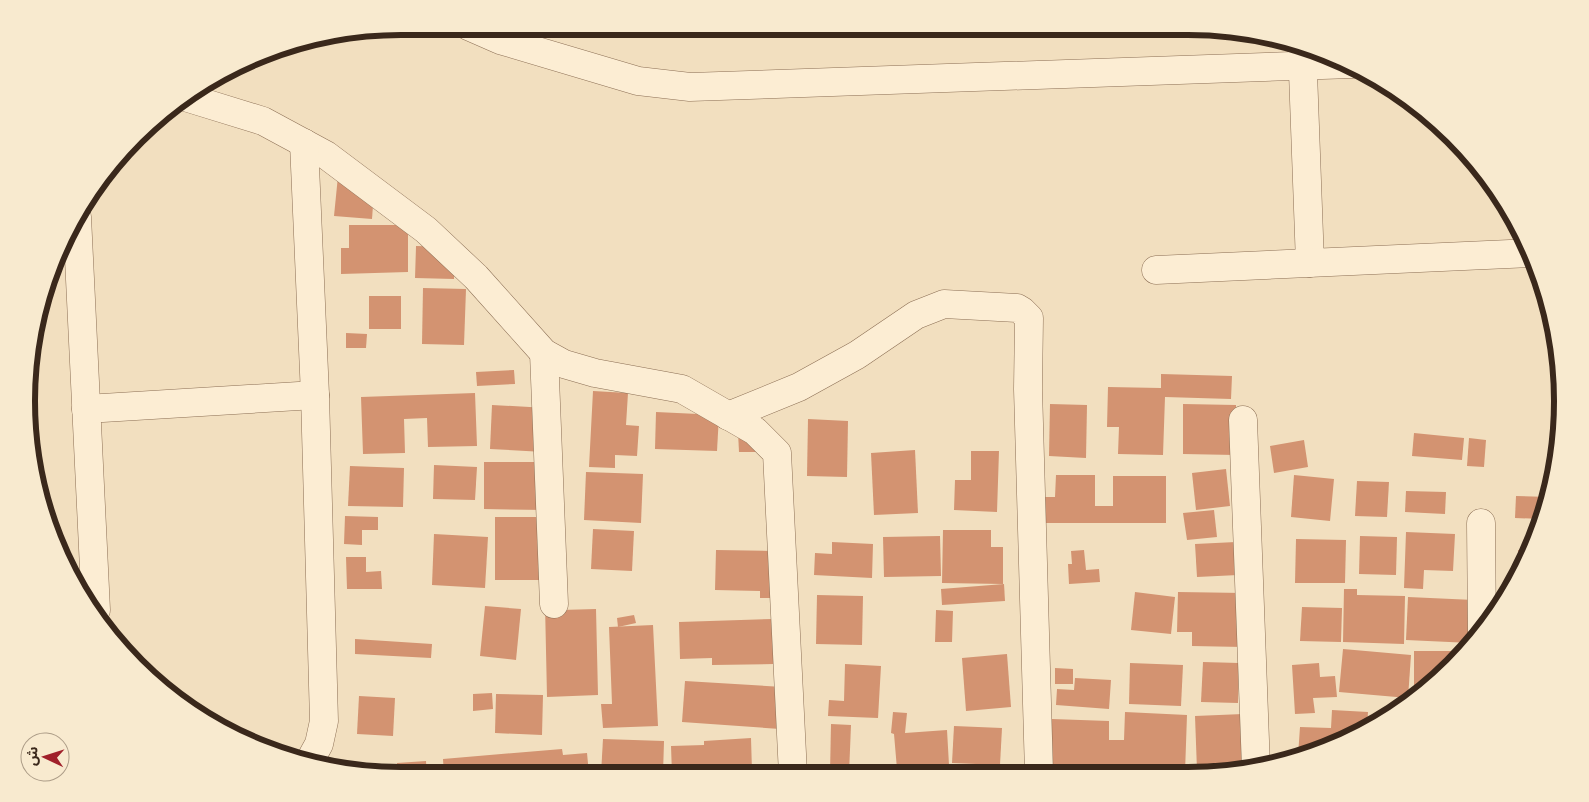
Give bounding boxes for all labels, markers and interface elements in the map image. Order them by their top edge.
north arrow [20,732,70,782]
text: ش [21,746,42,766]

